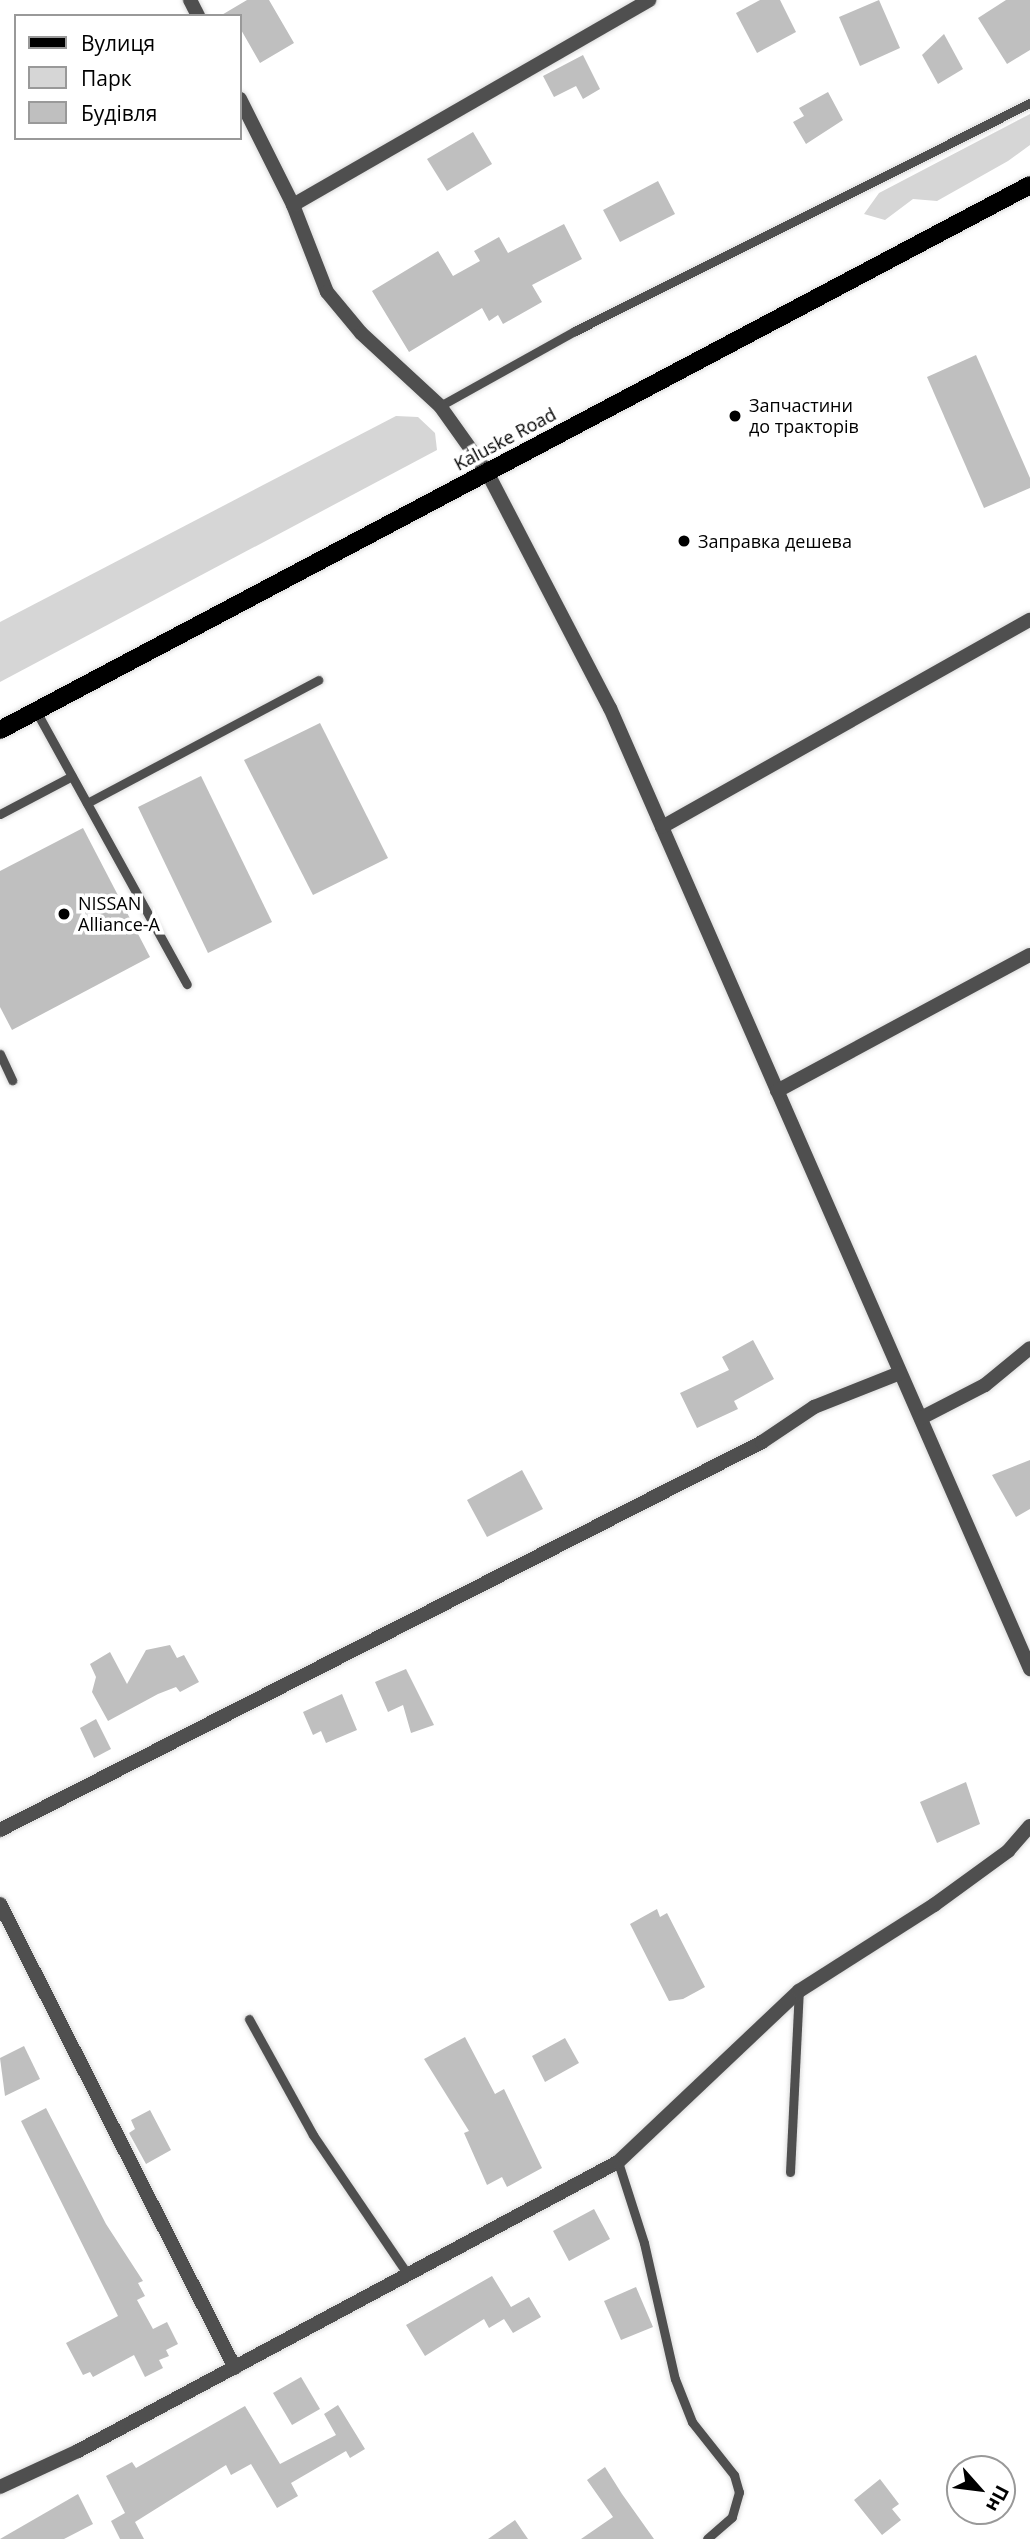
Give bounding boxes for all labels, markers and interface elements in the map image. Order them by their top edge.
legend [14,14,242,140]
text: Вулиця [81,29,155,57]
text: Парк [81,64,132,92]
text: Будівля [81,99,157,127]
place label: Запчастини до тракторів [749,395,859,438]
street label: Kaluske Road [450,403,560,475]
marker: Запчастини до тракторів [727,408,743,424]
place label: Заправка дешева [698,530,852,552]
marker: Заправка дешева [676,533,692,549]
place label: NISSAN Alliance-A [78,893,160,936]
marker: NISSAN Alliance-A [56,906,72,922]
north arrow [946,2455,1016,2525]
text: Пн [980,2481,1016,2517]

